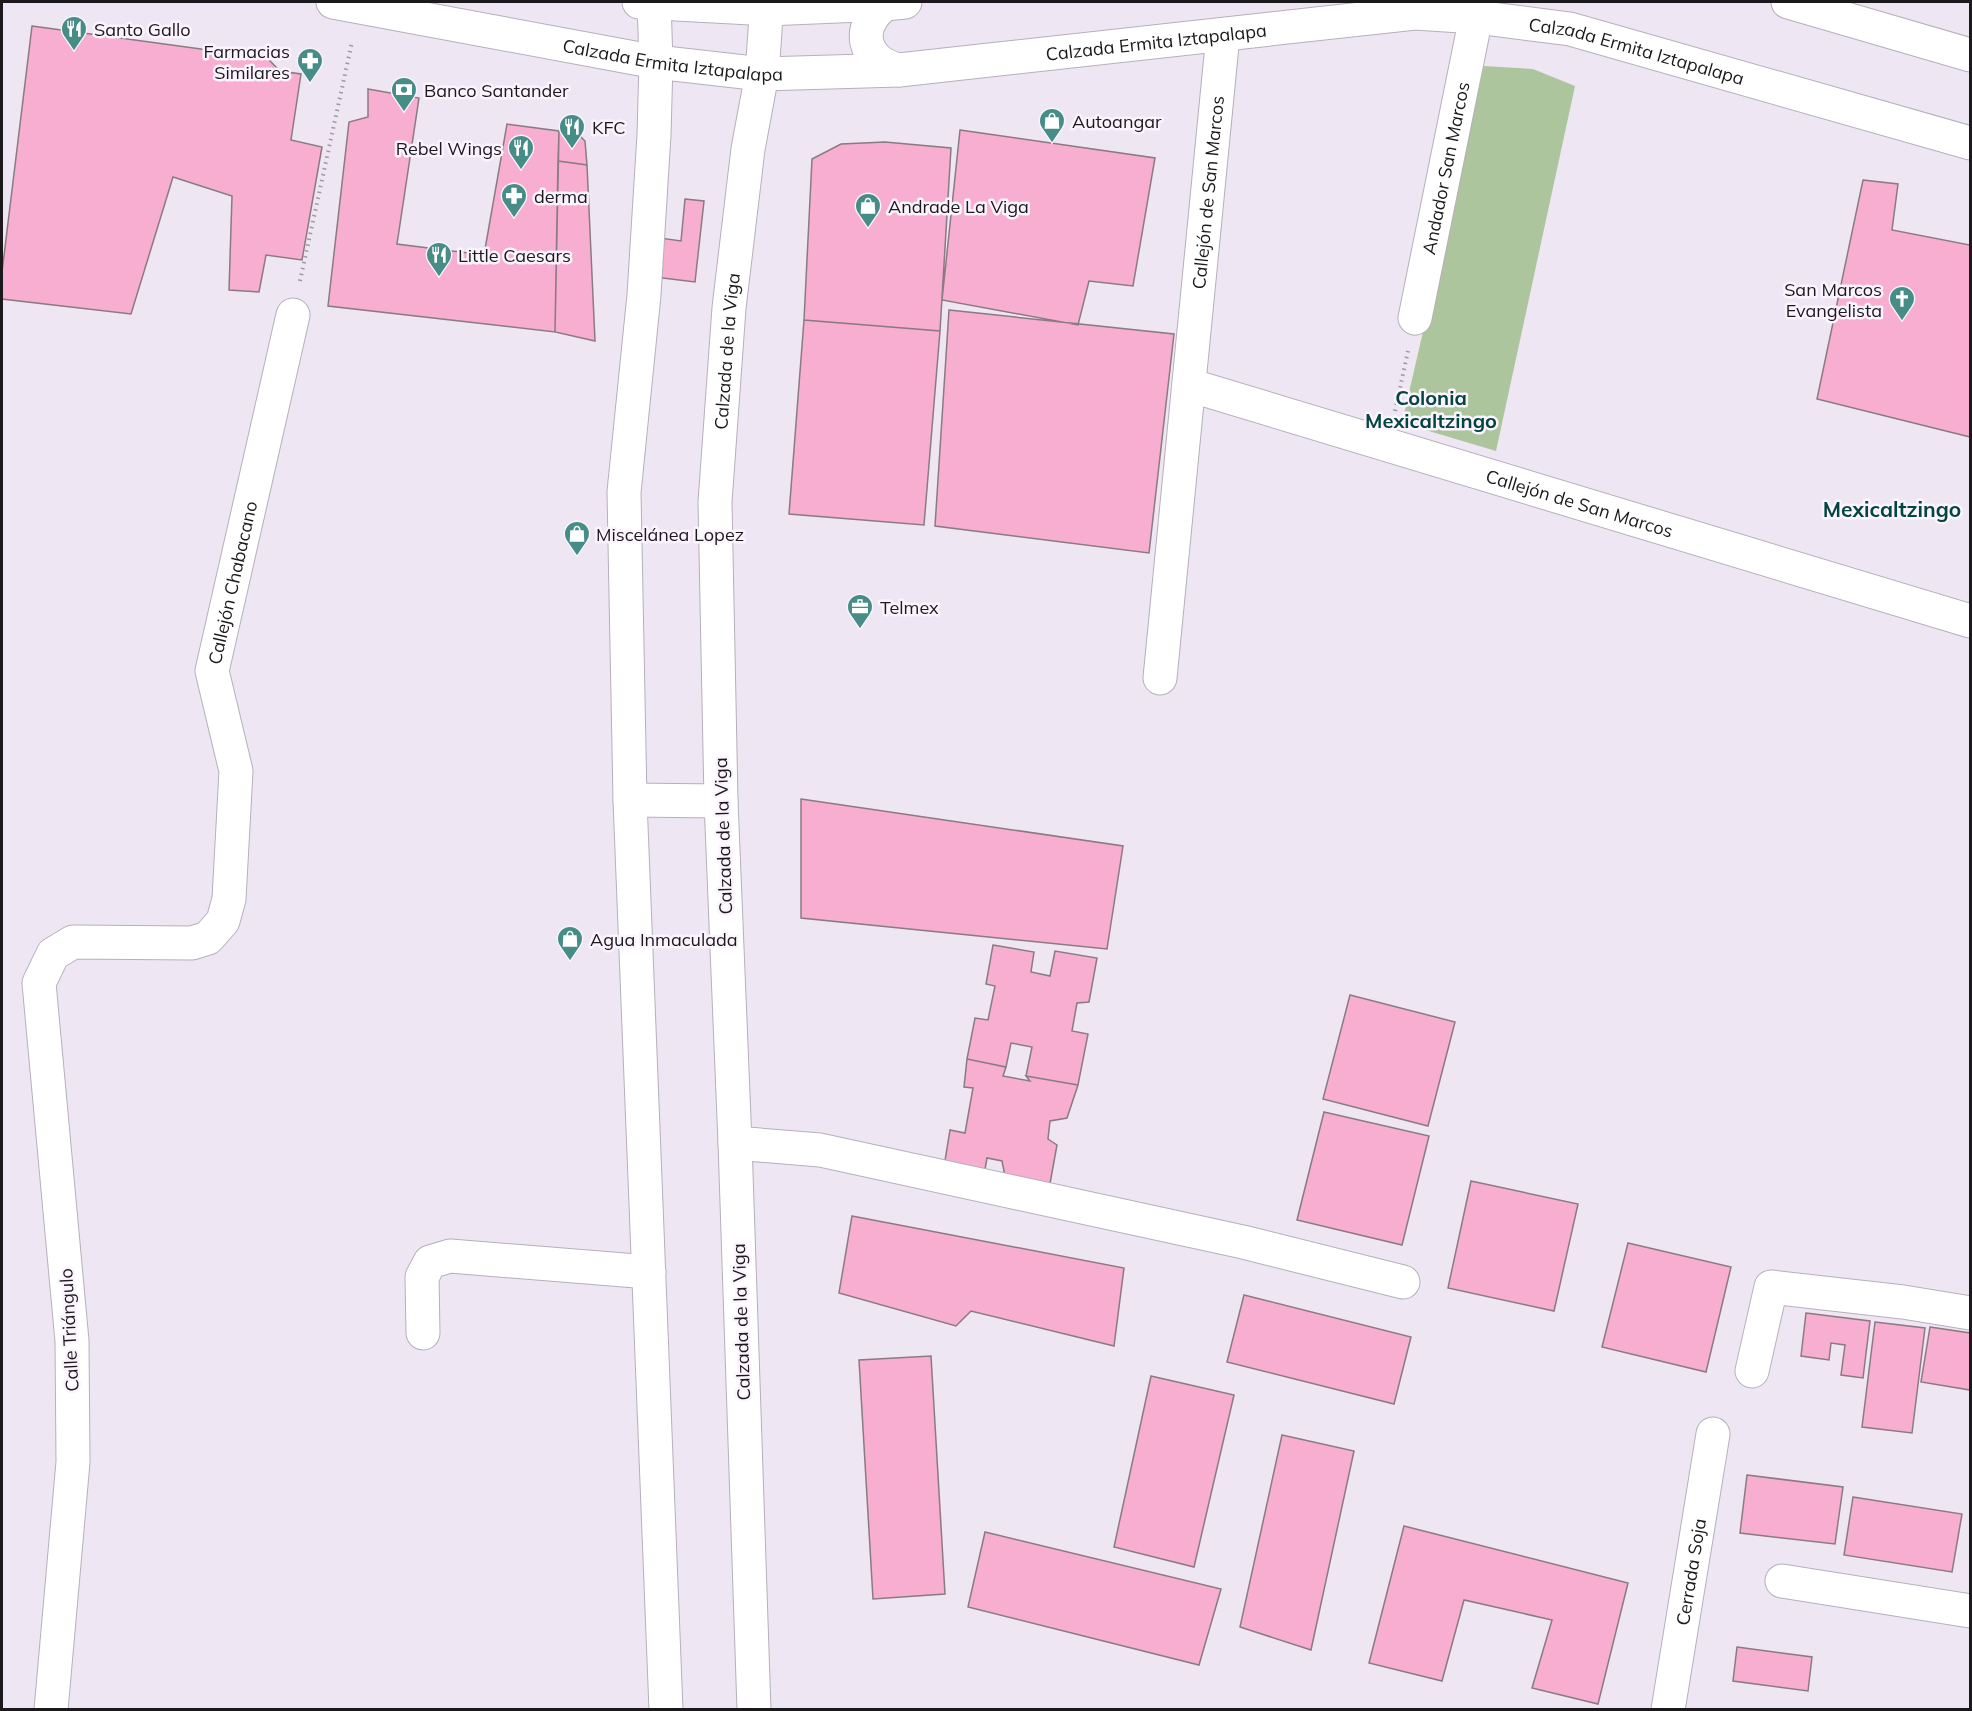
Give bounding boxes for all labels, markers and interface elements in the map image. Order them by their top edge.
street label: Calzada Ermita Iztapalapa [1528,12,1747,90]
restaurant icon: Santo Gallo [59,14,89,52]
place label: Santo Gallo [94,18,191,41]
street label: Calzada Ermita Iztapalapa [1045,18,1268,65]
street label: Calzada Ermita Iztapalapa [561,33,783,86]
place label: Farmacias Similares [203,40,290,84]
pharmacy icon: Farmacias Similares [295,46,325,84]
bank icon: Banco Santander [389,75,419,113]
place label: Banco Santander [424,79,569,102]
street label: Andador San Marcos [1417,80,1474,256]
street label: Callejón de San Marcos [1187,94,1229,290]
shop icon: Autoangar [1037,106,1067,144]
place label: Autoangar [1072,110,1162,133]
restaurant icon: KFC [557,112,587,150]
place label: KFC [592,116,626,139]
restaurant icon: Rebel Wings [506,133,536,171]
place label: Rebel Wings [396,137,502,160]
pharmacy icon: derma [499,181,529,219]
place label: derma [534,185,588,208]
shop icon: Andrade La Viga [853,191,883,229]
place label: Andrade La Viga [888,195,1029,218]
restaurant icon: Little Caesars [424,240,454,278]
place label: Little Caesars [458,244,571,267]
street label: Calzada de la Viga [709,271,745,430]
place label: San Marcos Evangelista [1784,278,1882,322]
church icon: San Marcos Evangelista [1887,284,1917,322]
district label: Colonia Mexicaltzingo [1365,385,1497,433]
street label: Callejón de San Marcos [1483,464,1676,542]
district label: Mexicaltzingo [1823,496,1961,522]
street label: Callejón Chabacano [202,499,262,666]
shop icon: Miscelánea Lopez [562,519,592,557]
place label: Miscelánea Lopez [596,523,744,546]
office icon: Telmex [845,592,875,630]
place label: Telmex [880,596,939,619]
street label: Calzada de la Viga [709,757,737,915]
shop icon: Agua Inmaculada [555,924,585,962]
place label: Agua Inmaculada [590,928,738,951]
street label: Calzada de la Viga [727,1243,755,1401]
street label: Calle Triángulo [54,1268,84,1392]
street label: Cerrada Soja [1670,1517,1711,1627]

